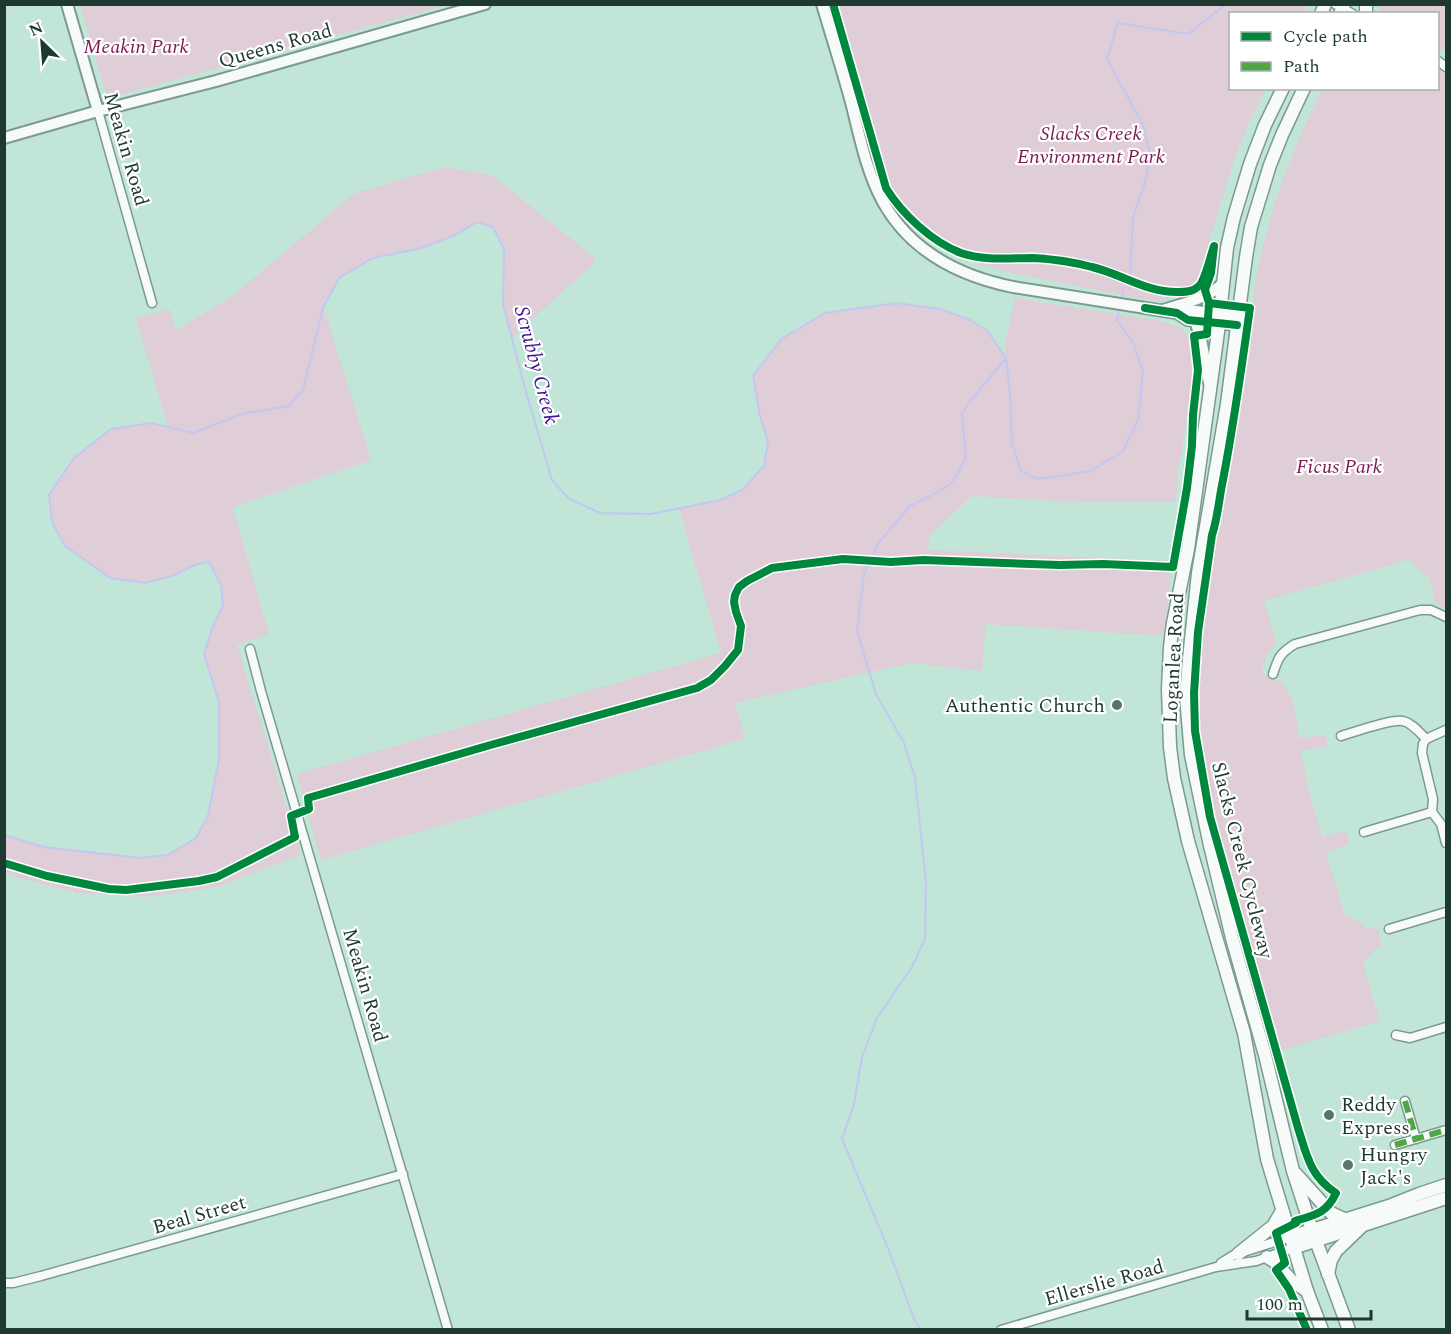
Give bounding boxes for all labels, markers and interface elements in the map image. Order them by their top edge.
north arrow [12,12,72,72]
legend [1229,12,1439,90]
street label: Queens Road [215,15,336,77]
text: N [25,16,47,43]
text: Cycle path [1283,23,1368,50]
park label: Meakin Park [83,32,189,62]
text: Path [1283,53,1320,80]
street label: Meakin Road [95,89,157,210]
park label: Slacks Creek Environment Park [1017,119,1166,172]
water label: Scrubby Creek [505,302,567,428]
park label: Ficus Park [1296,452,1383,482]
street label: Loganlea Road [1156,592,1192,724]
place label: Authentic Church [945,691,1105,721]
marker: Authentic Church [1110,698,1124,712]
street label: Slacks Creek Cycleway [1203,759,1281,963]
street label: Meakin Road [334,925,396,1046]
place label: Reddy Express [1341,1090,1410,1143]
marker: Reddy Express [1322,1108,1336,1122]
place label: Hungry Jack's [1360,1140,1429,1193]
marker: Hungry Jack's [1341,1158,1355,1172]
street label: Beal Street [149,1187,250,1243]
street label: Ellerslie Road [1041,1252,1168,1314]
scale bar [1247,1283,1372,1321]
text: 100 m [1256,1291,1303,1318]

